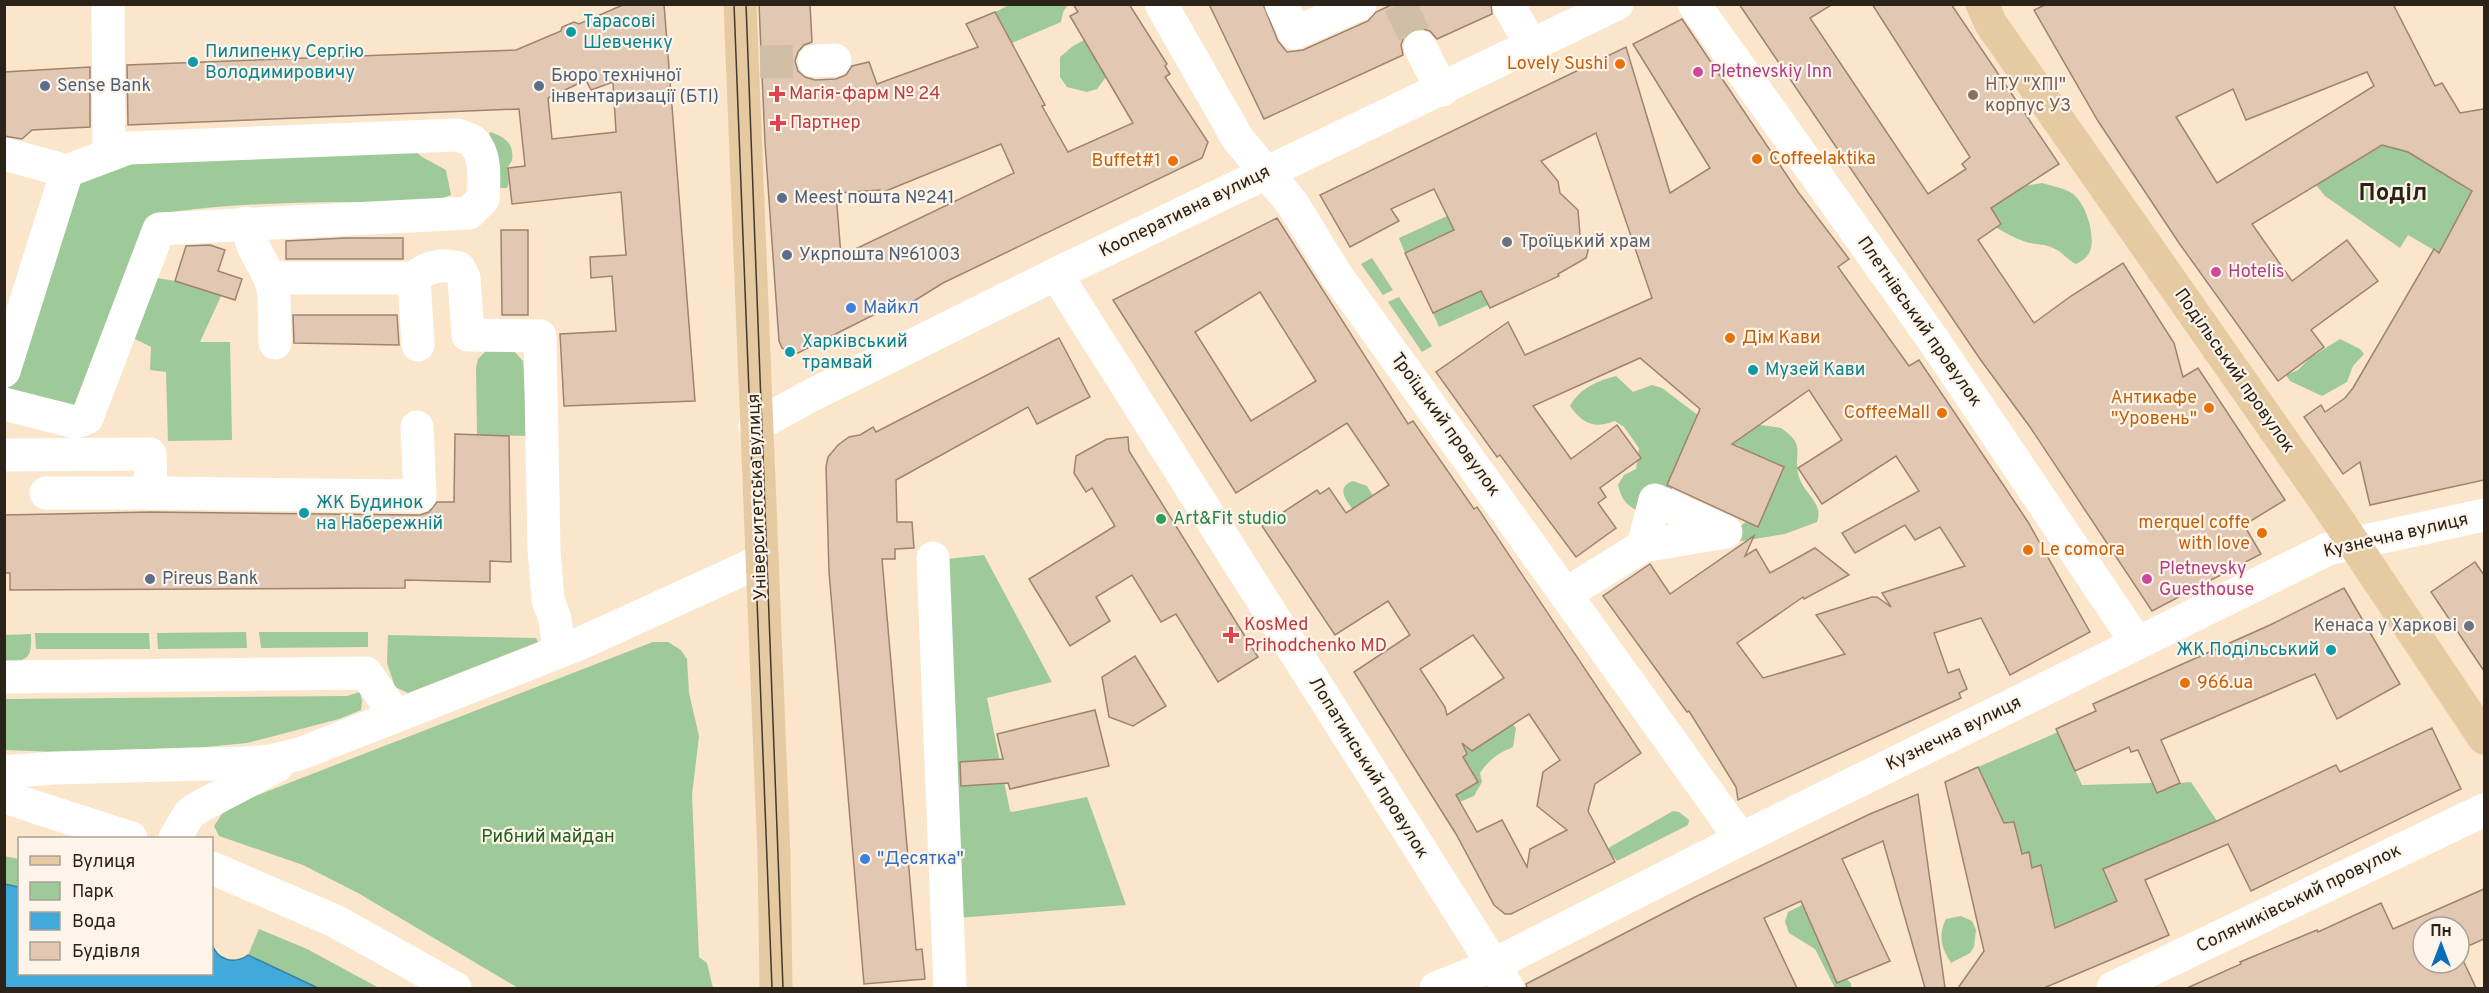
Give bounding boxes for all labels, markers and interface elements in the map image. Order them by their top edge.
place label: Тарасові Шевченку [583,11,673,55]
marker: Тарасові Шевченку [564,25,578,39]
place label: Пилипенку Сергію Володимировичу [205,41,364,85]
place label: Lovely Sushi [1507,53,1608,76]
marker: Пилипенку Сергію Володимировичу [186,55,200,69]
marker: Lovely Sushi [1613,57,1627,71]
place label: Pletnevskiy Inn [1710,61,1832,84]
place label: Бюро технічної інвентаризації (БТІ) [551,65,719,109]
marker: Pletnevskiy Inn [1691,65,1705,79]
place label: НТУ "ХПІ" корпус У3 [1985,74,2071,118]
place label: Sense Bank [57,75,151,98]
marker: Sense Bank [38,79,52,93]
marker: Бюро технічної інвентаризації (БТІ) [532,79,546,93]
place label: Магія-фарм № 24 [789,83,940,106]
marker: Магія-фарм № 24 [770,87,784,101]
marker: НТУ "ХПІ" корпус У3 [1966,88,1980,102]
place label: Партнер [790,112,861,135]
marker: Партнер [771,116,785,130]
place label: Coffeelaktika [1769,148,1876,171]
place label: Buffet#1 [1092,150,1161,173]
marker: Coffeelaktika [1750,152,1764,166]
marker: Buffet#1 [1166,154,1180,168]
street label: Кооперативна вулиця [1096,161,1274,263]
district label: Поділ [2359,179,2427,209]
place label: Meest пошта №241 [794,187,954,210]
marker: Meest пошта №241 [775,191,789,205]
place label: Троїцький храм [1519,231,1651,254]
street label: Плетнівський провулок [1851,232,1987,412]
marker: Троїцький храм [1500,235,1514,249]
place label: Укрпошта №61003 [799,244,960,267]
marker: Укрпошта №61003 [780,248,794,262]
place label: Hotelis [2228,261,2285,284]
marker: Hotelis [2209,265,2223,279]
street label: Подільський провулок [2168,284,2300,458]
place label: Майкл [863,297,919,320]
marker: Майкл [844,301,858,315]
place label: Дім Кави [1742,327,1821,350]
place label: Харківський трамвай [802,331,907,375]
marker: Дім Кави [1723,331,1737,345]
marker: Харківський трамвай [783,345,797,359]
street label: Троїцький провулок [1385,349,1505,501]
place label: Музей Кави [1765,359,1865,382]
marker: Музей Кави [1746,363,1760,377]
place label: Антикафе "Уровень" [2111,387,2197,431]
street label: Університетська вулиця [743,393,773,601]
marker: Антикафе "Уровень" [2202,401,2216,415]
place label: CoffeeMall [1844,402,1930,425]
marker: CoffeeMall [1935,406,1949,420]
place label: ЖК Будинок на Набережній [316,492,443,536]
marker: ЖК Будинок на Набережній [297,506,311,520]
place label: Art&Fit studio [1173,508,1287,531]
street label: Кузнечна вулиця [2321,508,2471,564]
marker: Art&Fit studio [1154,512,1168,526]
place label: merquel coffe with love [2138,512,2250,556]
marker: merquel coffe with love [2255,526,2269,540]
place label: Le comora [2040,539,2125,562]
marker: Le comora [2021,543,2035,557]
place label: Pletnevsky Guesthouse [2159,558,2254,602]
place label: Pireus Bank [162,568,258,591]
marker: Pireus Bank [143,572,157,586]
marker: Pletnevsky Guesthouse [2140,572,2154,586]
place label: KosMed Prihodchenko MD [1244,614,1387,658]
place label: Кенаса у Харкові [2313,615,2457,638]
marker: Кенаса у Харкові [2462,619,2476,633]
marker: KosMed Prihodchenko MD [1222,626,1240,644]
place label: ЖК Подільський [2176,639,2319,662]
marker: ЖК Подільський [2324,643,2338,657]
place label: 966.ua [2197,672,2253,695]
street label: Лопатинський провулок [1303,673,1433,863]
marker: 966.ua [2178,676,2192,690]
street label: Кузнечна вулиця [1883,691,2025,777]
park label: Рибний майдан [481,826,615,849]
legend [18,837,213,975]
street label: Соляниківський провулок [2193,839,2405,959]
place label: "Десятка" [877,848,964,871]
text: Вулиця [72,851,135,874]
marker: "Десятка" [858,852,872,866]
text: Парк [72,881,114,904]
text: Вода [72,911,116,934]
north arrow [2411,915,2471,975]
text: Пн [2430,922,2452,942]
text: Будівля [72,941,140,964]

